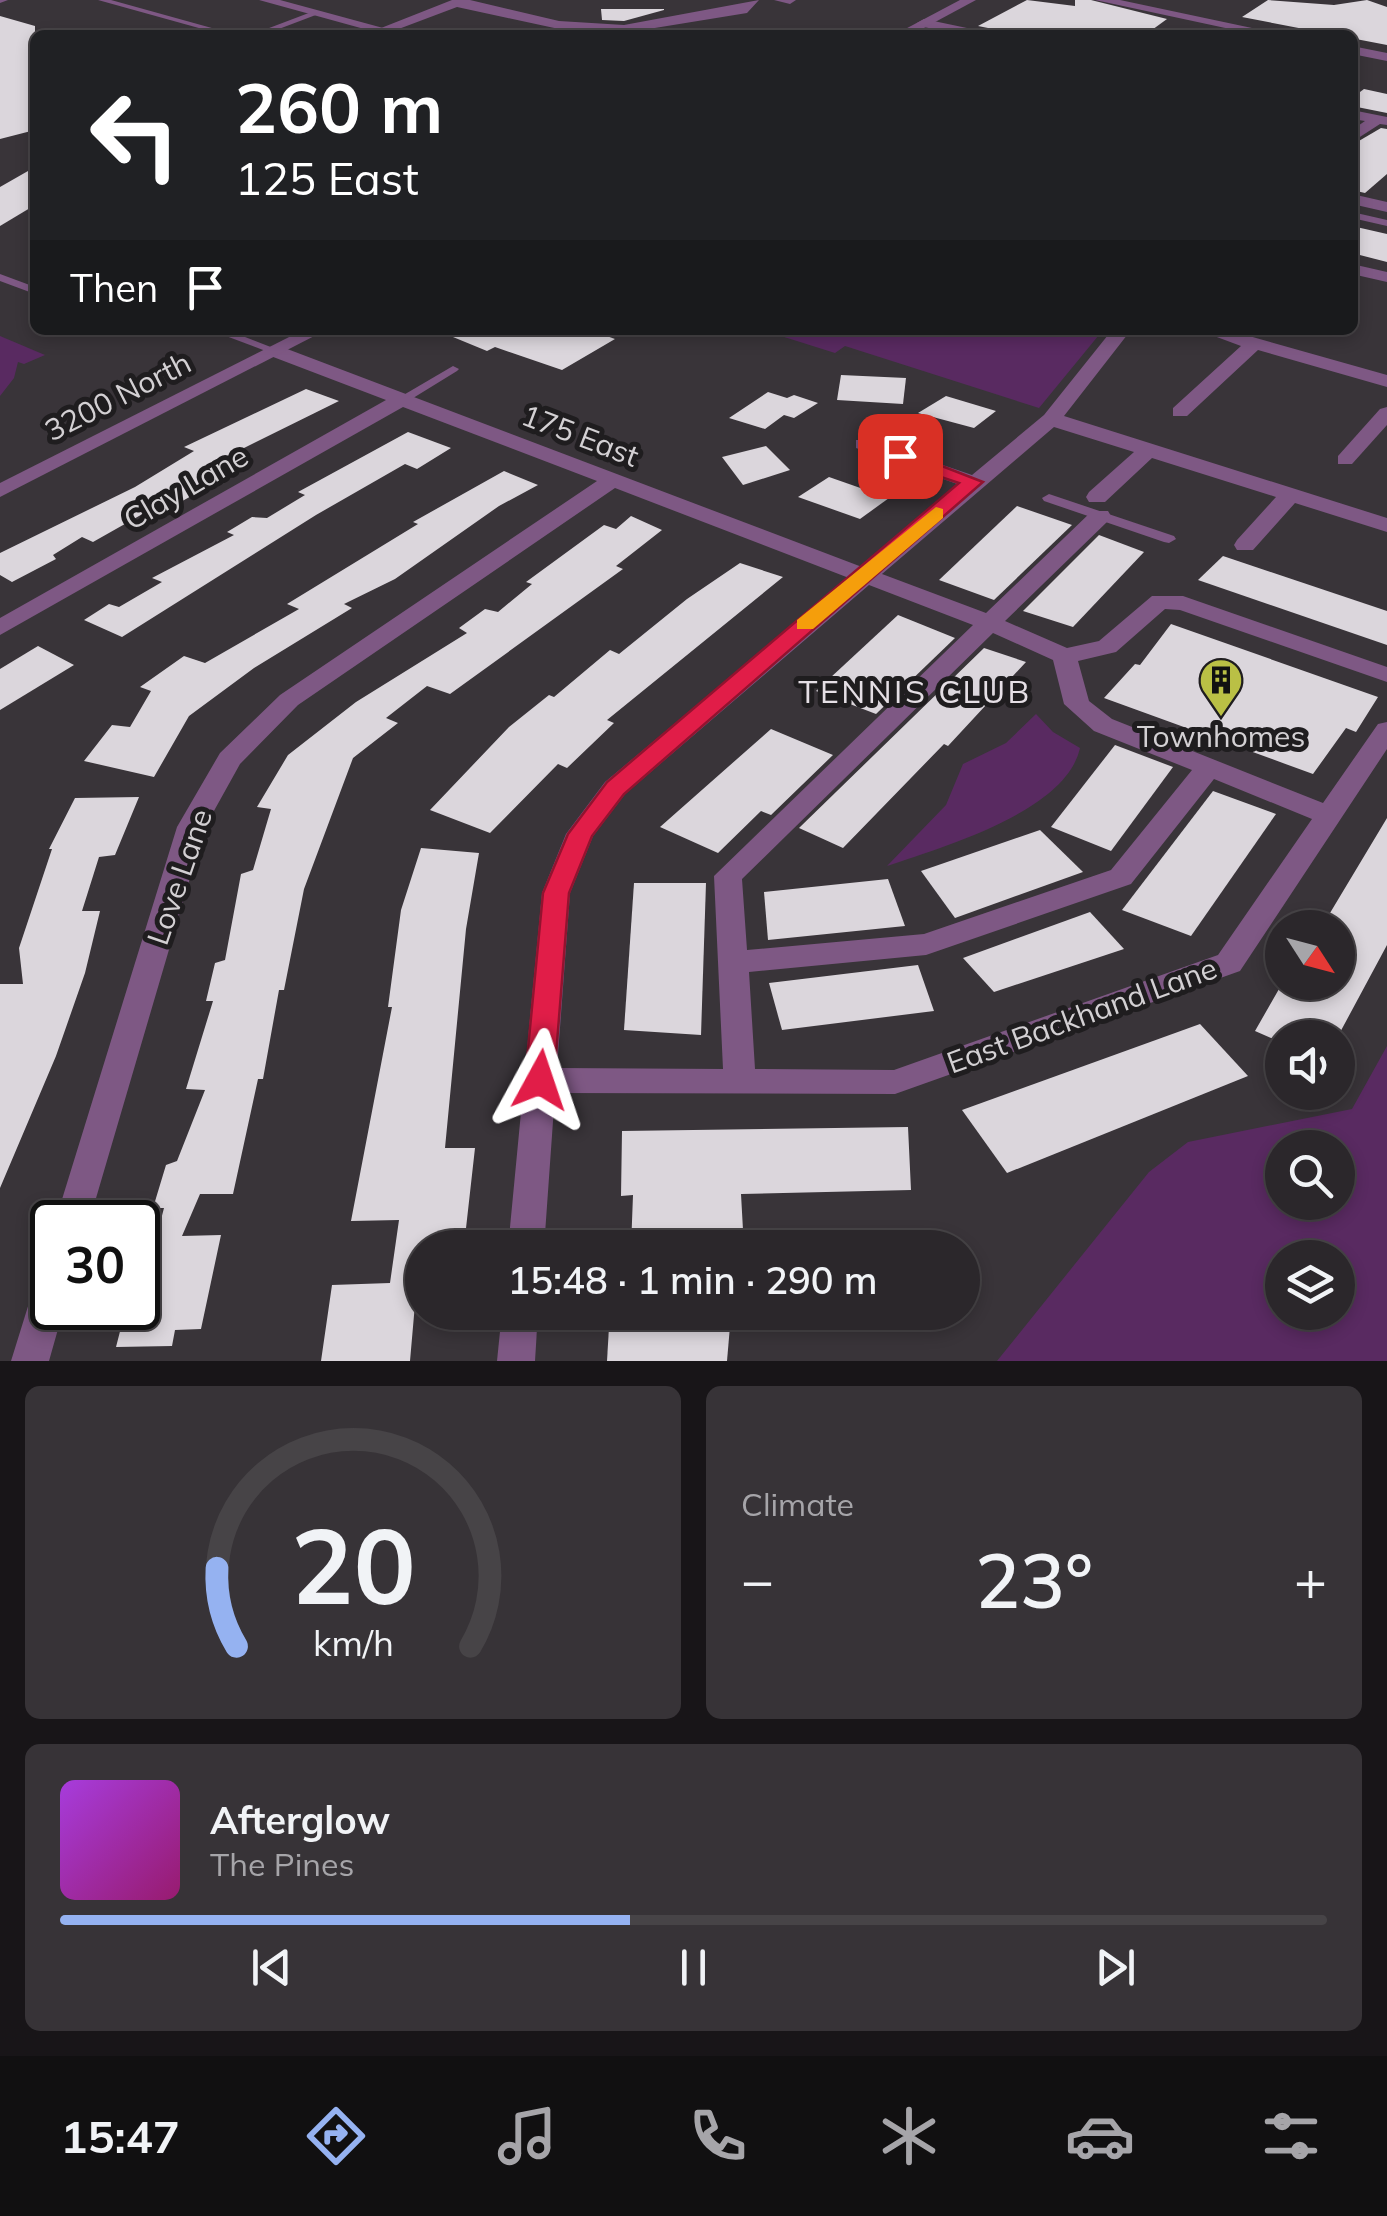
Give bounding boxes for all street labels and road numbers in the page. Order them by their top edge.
street label: 3200 North [38,343,197,449]
street label: 175 East [516,395,644,475]
street label: Clay Lane [116,436,255,538]
street label: Love Lane [138,804,220,950]
street label: East Backhand Lane [942,949,1222,1082]

